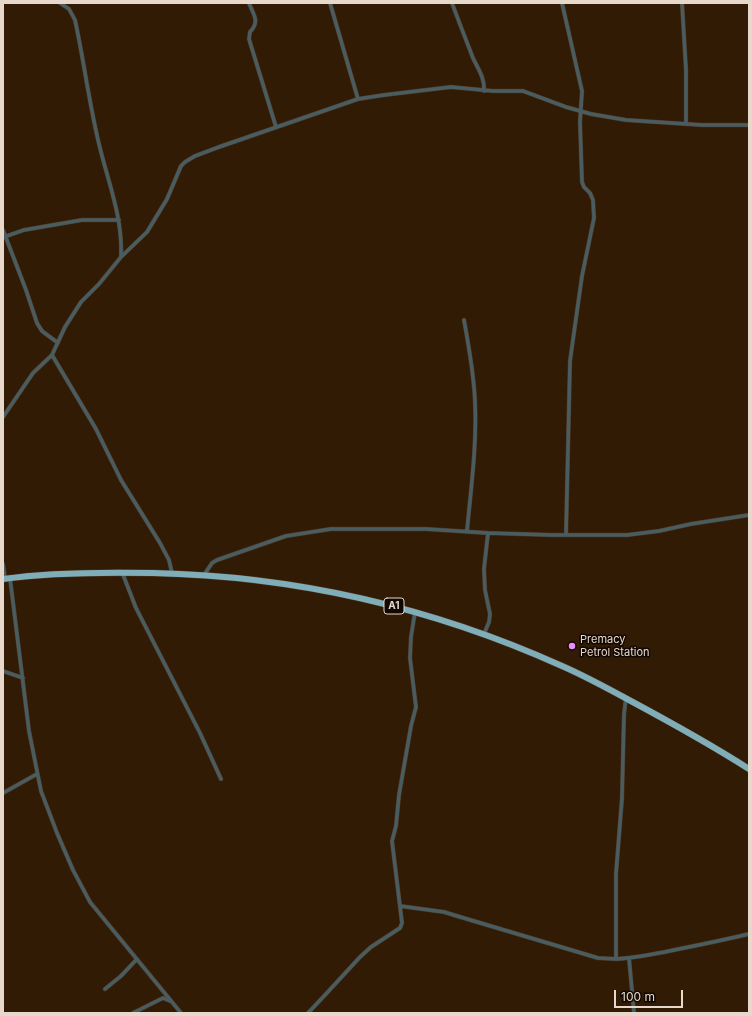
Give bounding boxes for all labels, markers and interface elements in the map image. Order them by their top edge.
road number: A1 [384,598,404,614]
place label: Premacy Petrol Station [580,633,650,659]
marker: Premacy Petrol Station [567,641,577,651]
scale bar [616,982,685,1008]
text: 100 m [621,989,655,1004]

